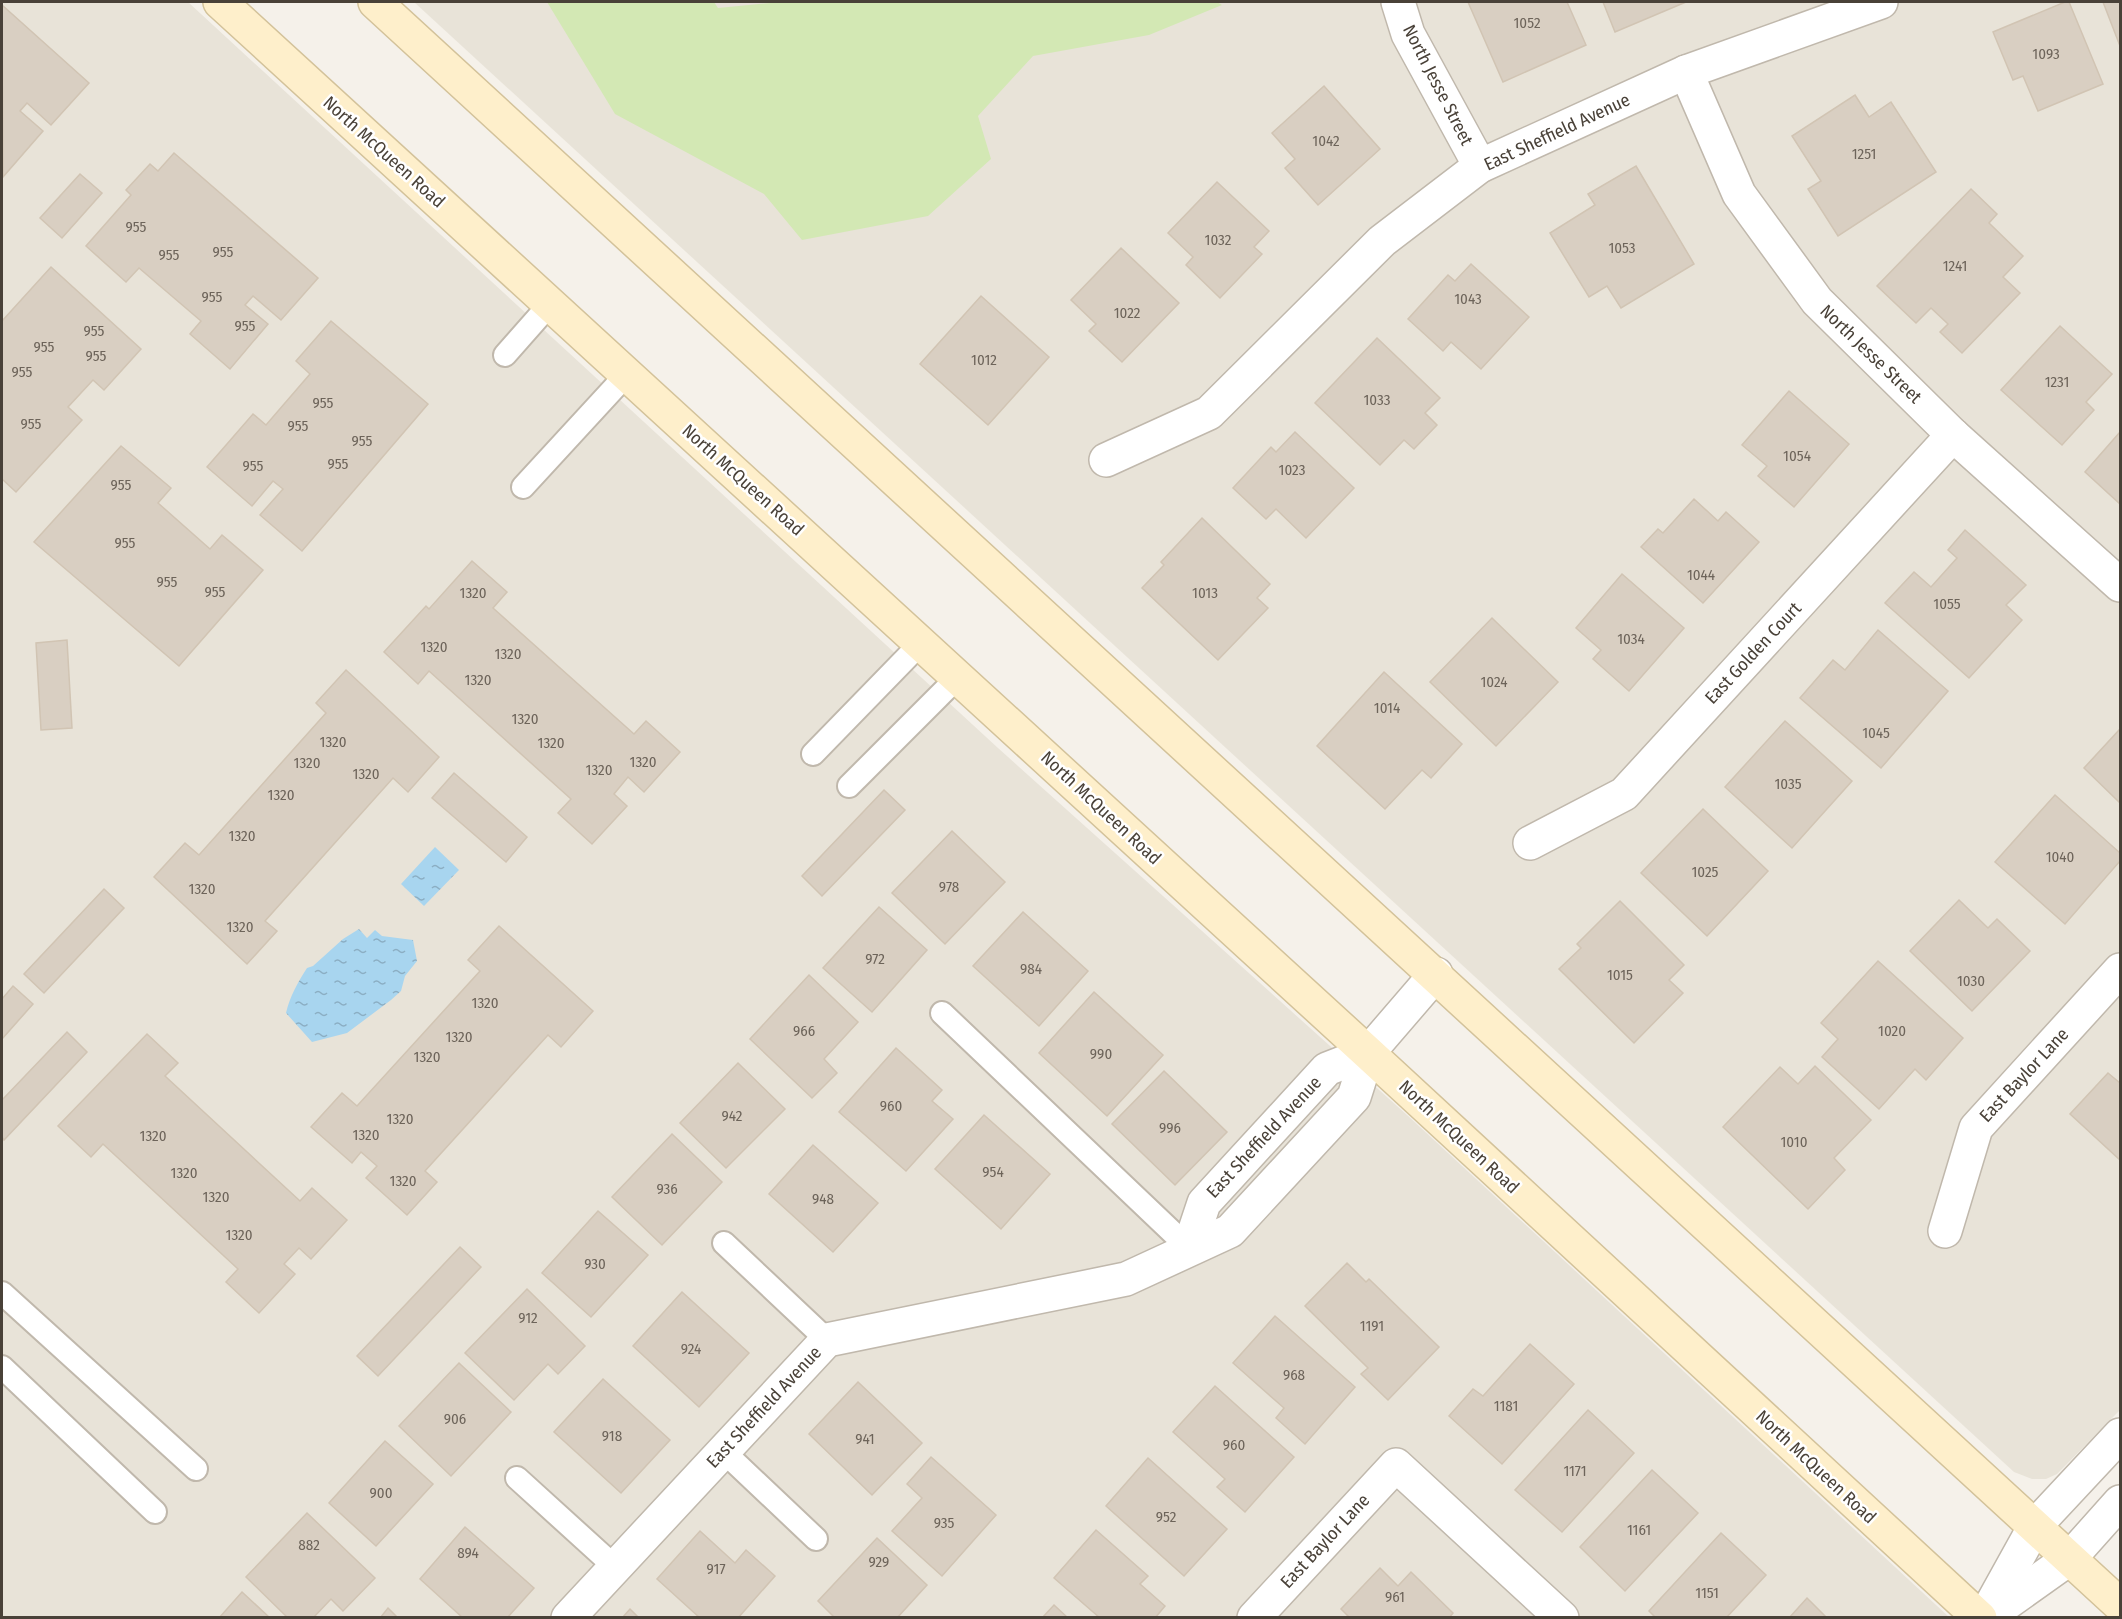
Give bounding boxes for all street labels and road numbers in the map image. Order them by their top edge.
street label: North Jesse Street [1398,21,1478,149]
street label: East Sheffield Avenue [1481,89,1634,175]
street label: North McQueen Road [319,92,449,212]
street label: North Jesse Street [1816,300,1926,408]
street label: North McQueen Road [678,420,808,540]
street label: East Golden Court [1700,597,1806,709]
street label: North McQueen Road [1036,747,1166,869]
street label: East Baylor Lane [1975,1023,2073,1127]
street label: East Sheffield Avenue [1202,1071,1326,1202]
street label: North McQueen Road [1394,1076,1524,1198]
street label: East Sheffield Avenue [702,1341,826,1472]
street label: North McQueen Road [1751,1406,1881,1528]
street label: East Baylor Lane [1276,1489,1374,1593]

